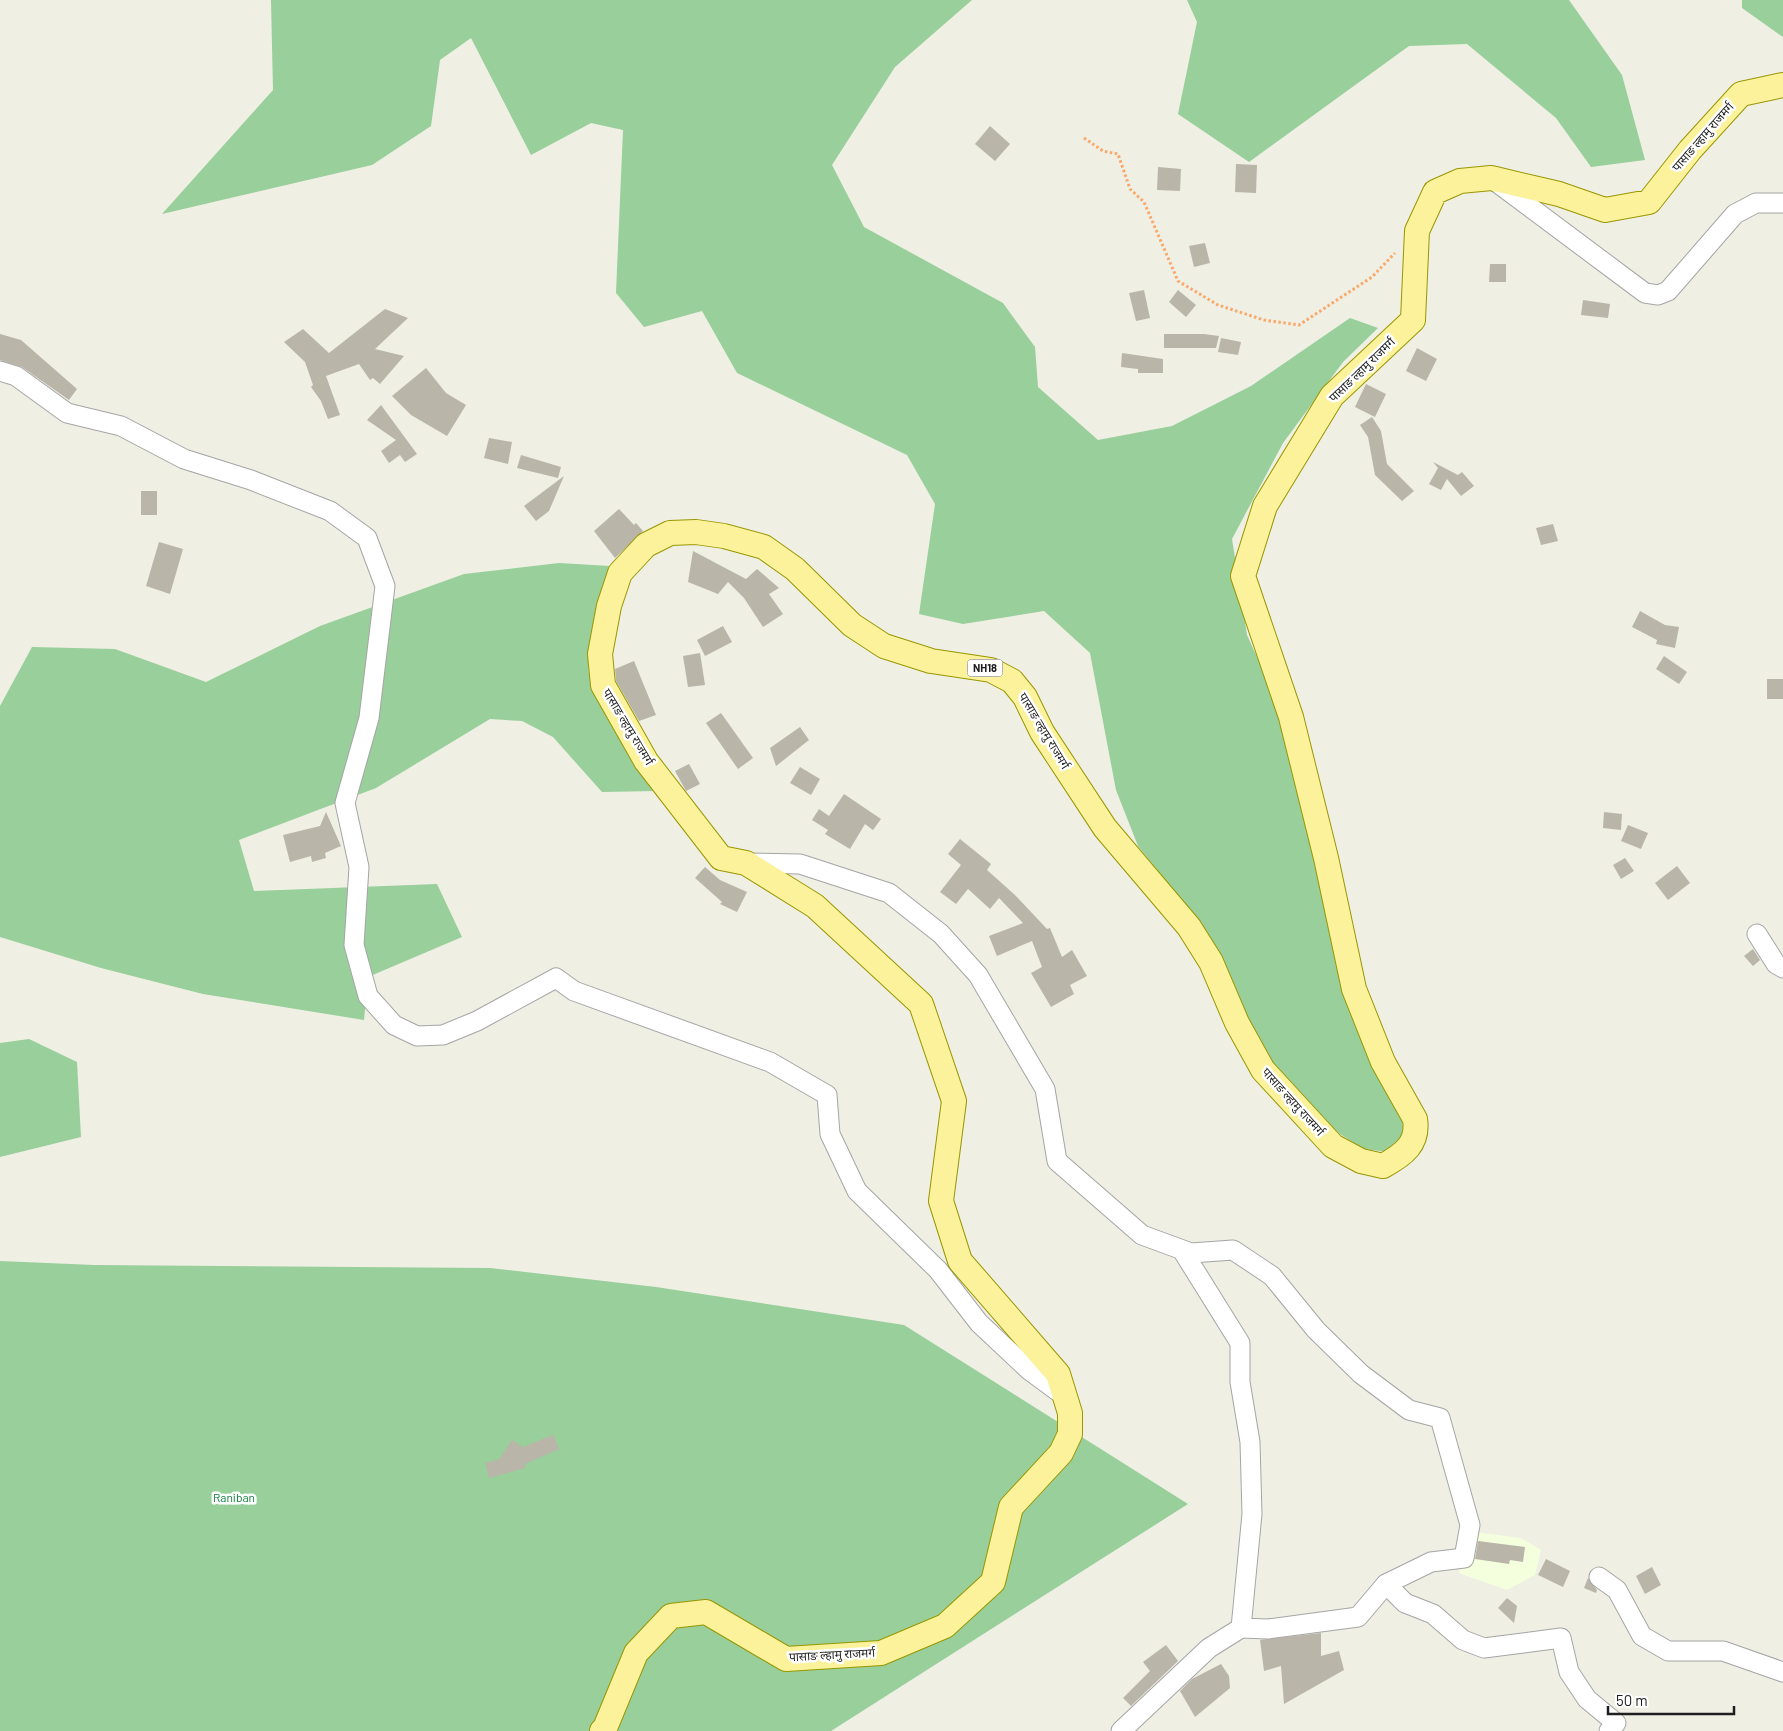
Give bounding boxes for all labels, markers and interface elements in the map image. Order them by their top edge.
street label: पासाङ ल्हामु राजमर्ग [1669,98,1738,175]
street label: पासाङ ल्हामु राजमर्ग [1325,334,1399,406]
road number: NH18 [968,660,1002,676]
street label: पासाङ ल्हामु राजमर्ग [599,686,658,769]
street label: पासाङ ल्हामु राजमर्ग [1015,690,1074,773]
street label: पासाङ ल्हामु राजमर्ग [1258,1065,1328,1140]
park label: Raniban [213,1490,255,1504]
street label: पासाङ ल्हामु राजमर्ग [788,1645,876,1665]
scale bar [1608,1684,1734,1716]
text: 50 m [1616,1691,1648,1709]

